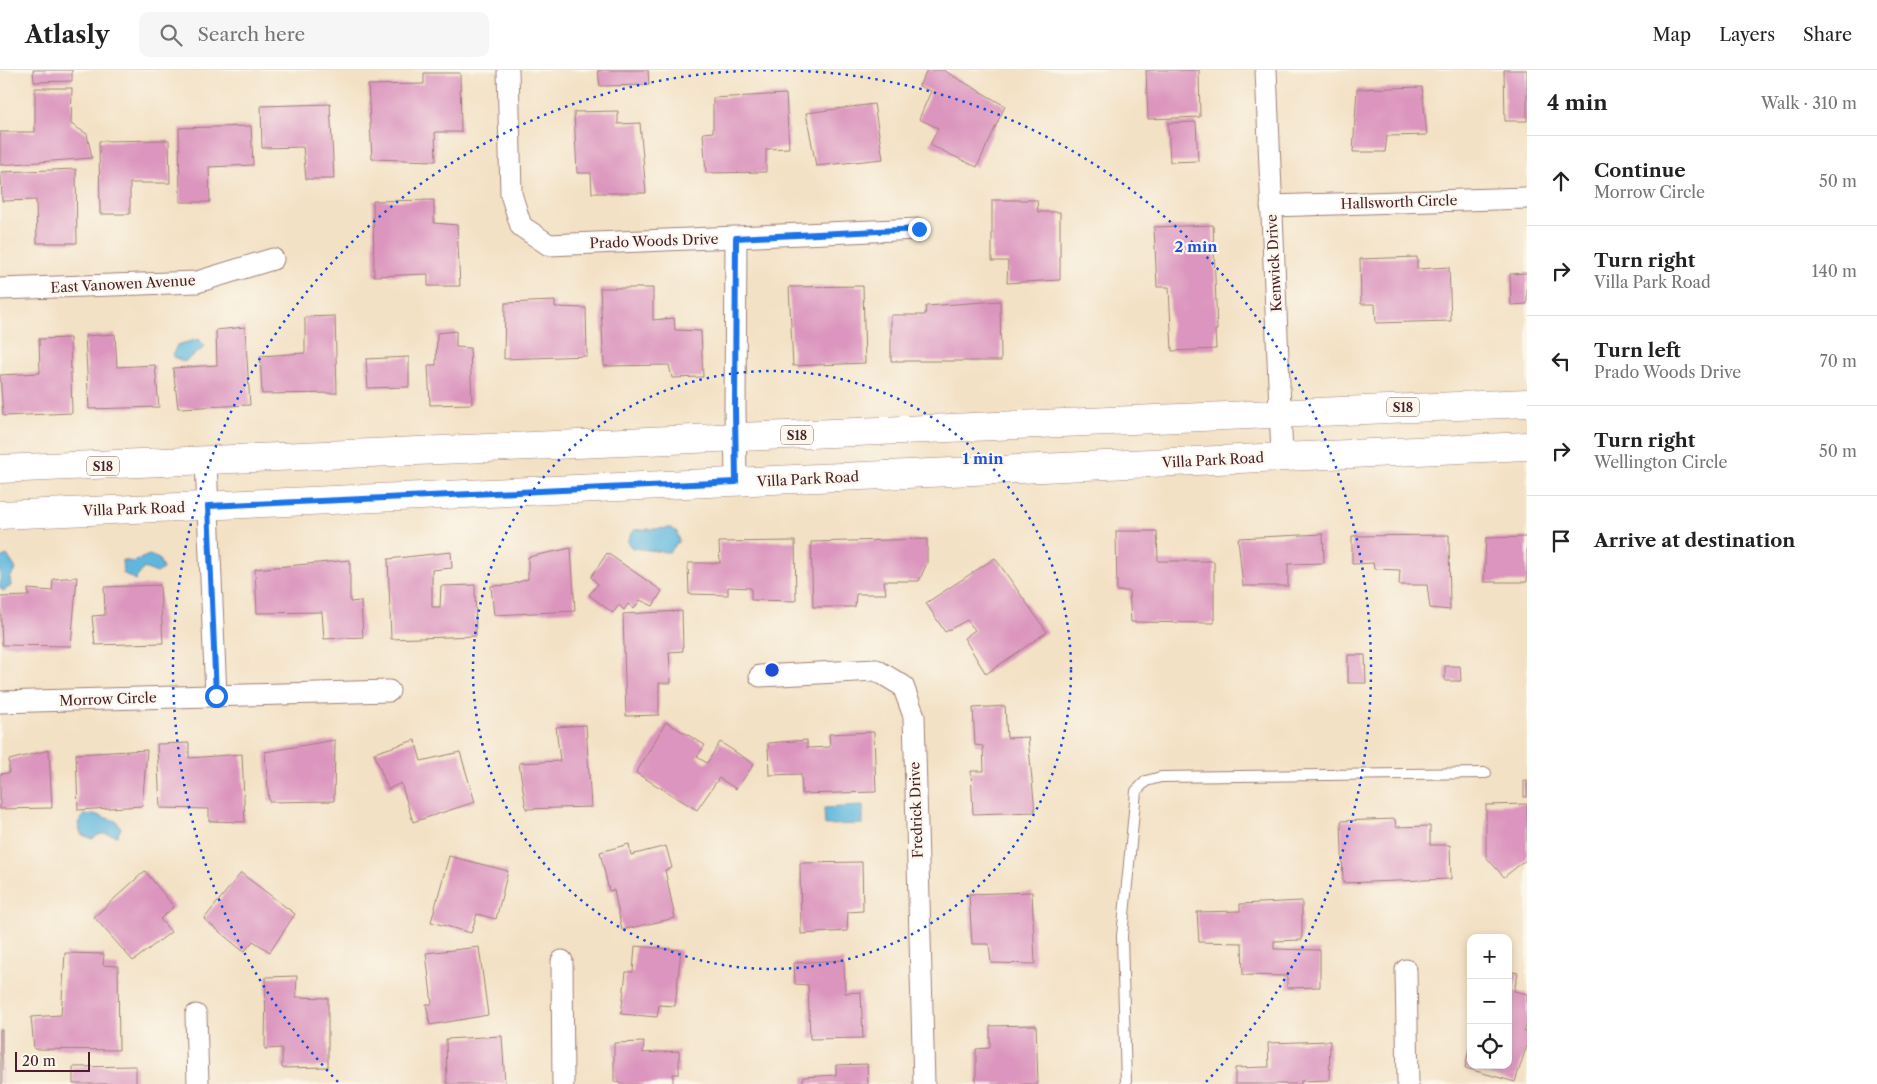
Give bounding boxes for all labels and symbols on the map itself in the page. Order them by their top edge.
street label: Hallsworth Circle [1340,191,1458,213]
street label: Kenwick Drive [1262,214,1286,312]
route end [908,218,931,241]
street label: Prado Woods Drive [589,230,719,252]
text: 2 min [1174,237,1218,256]
street label: East Vanowen Avenue [50,271,196,297]
road number: S18 [1387,398,1419,417]
road number: S18 [781,426,813,444]
street label: Villa Park Road [1161,448,1265,472]
text: 1 min [962,449,1004,468]
road number: S18 [87,456,119,476]
street label: Villa Park Road [756,467,860,491]
street label: Villa Park Road [82,498,186,520]
centre of rings [763,661,781,679]
route start [205,685,228,708]
street label: Morrow Circle [59,688,157,710]
street label: Fredrick Drive [905,761,927,859]
scale bar [15,1049,90,1072]

